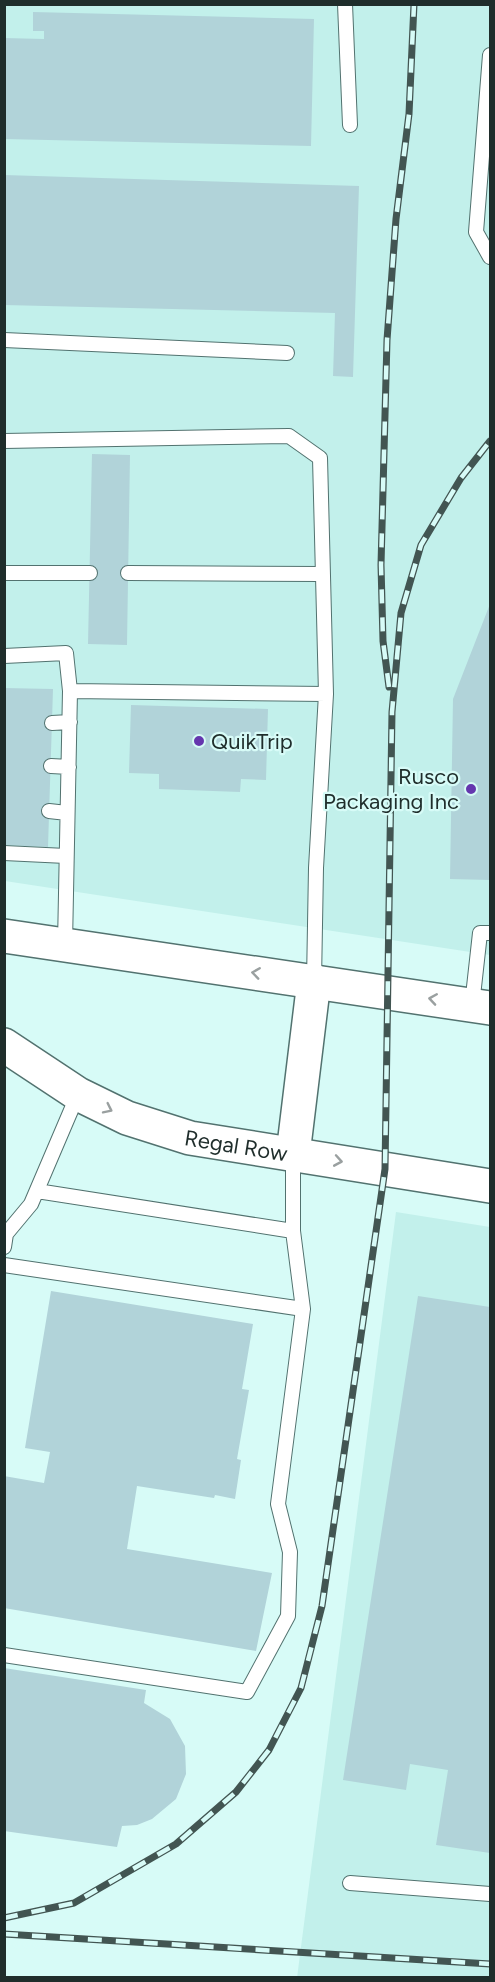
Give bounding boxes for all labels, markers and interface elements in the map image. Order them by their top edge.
place label: QuikTrip [211,728,293,755]
marker: QuikTrip [192,734,206,748]
place label: Rusco Packaging Inc [323,763,459,815]
marker: Rusco Packaging Inc [464,782,478,796]
one-way arrow [251,967,261,979]
one-way arrow [428,994,437,1006]
one-way arrow [101,1101,112,1113]
street label: Regal Row [183,1124,290,1167]
one-way arrow [333,1155,342,1167]

